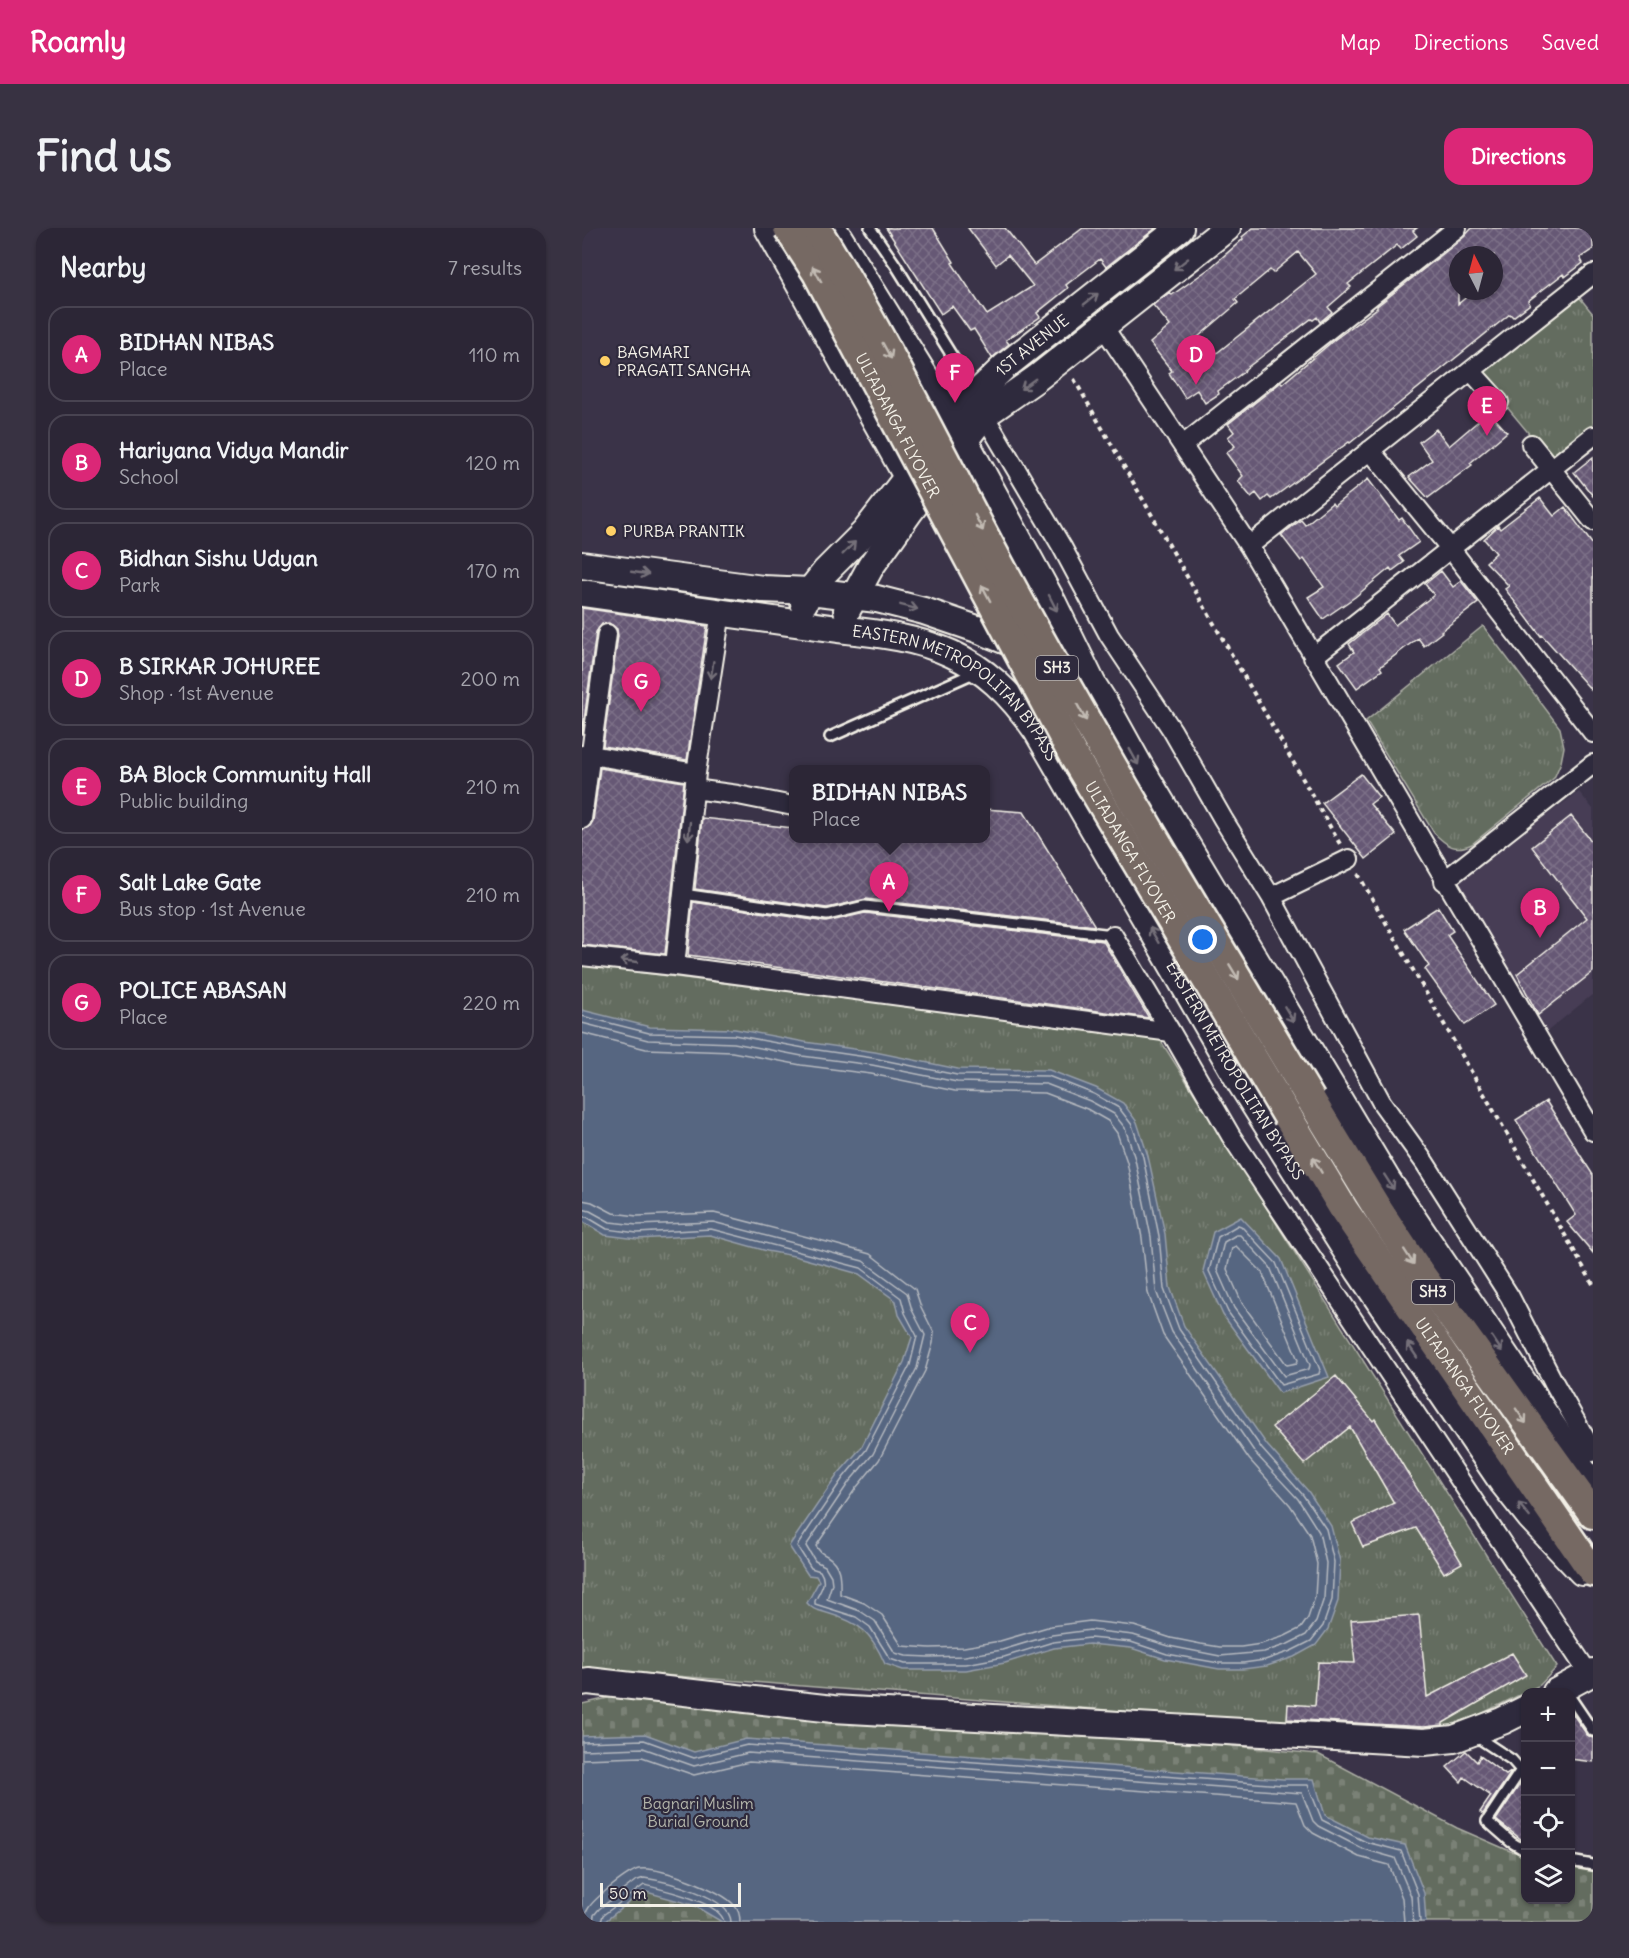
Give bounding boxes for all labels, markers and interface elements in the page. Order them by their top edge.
text: Roamly [30,24,126,60]
text: Map [1340,29,1381,56]
text: Directions [1414,29,1508,56]
text: Saved [1541,29,1599,56]
button: Directions [1444,128,1593,185]
text: Find us [36,130,172,182]
north arrow [1449,246,1503,300]
text: Nearby [60,251,146,284]
text: 7 results [448,255,522,280]
one-way arrow [1174,258,1190,271]
one-way arrow [811,266,823,283]
one-way arrow [1083,292,1099,305]
street label: 1ST AVENUE [991,310,1073,380]
text: BIDHAN NIBAS [119,328,274,356]
pin: D [1176,336,1216,385]
text: A [75,342,88,367]
text: 110 m [469,342,520,367]
place label: BAGMARI PRAGATI SANGHA [617,342,751,380]
one-way arrow [881,342,893,359]
street label: ULTADANGA FLYOVER [851,349,945,501]
marker: BAGMARI PRAGATI SANGHA [598,354,612,368]
pin: F [936,354,974,403]
text: Place [119,356,167,381]
one-way arrow [1020,378,1036,390]
pin: E [1468,386,1506,436]
text: Hariyana Vidya Mandir [119,436,349,464]
text: B [75,450,88,475]
text: 120 m [466,450,520,475]
text: School [119,464,179,489]
one-way arrow [973,514,985,531]
place label: PURBA PRANTIK [623,521,745,541]
marker: PURBA PRANTIK [604,524,618,538]
one-way arrow [841,541,856,556]
text: Bidhan Sishu Udyan [119,544,318,572]
text: C [75,558,88,583]
text: 170 m [467,558,520,583]
one-way arrow [630,567,649,578]
text: Park [119,572,160,597]
one-way arrow [980,585,991,603]
one-way arrow [1048,594,1059,612]
one-way arrow [900,602,919,614]
street label: EASTERN METROPOLITAN BYPASS [851,621,1062,765]
text: B SIRKAR JOHUREE [119,652,321,680]
road number: SH3 [1036,656,1078,680]
one-way arrow [706,659,717,679]
pin: G [622,662,660,712]
text: D [74,666,89,691]
text: 200 m [460,666,520,691]
text: Shop · 1st Avenue [119,680,274,705]
one-way arrow [1076,704,1088,721]
one-way arrow [1129,748,1140,766]
text: BA Block Community Hall [119,760,371,788]
popup [789,765,990,843]
text: E [76,774,87,799]
text: 210 m [466,774,520,799]
street label: ULTADANGA FLYOVER [1081,777,1180,926]
text: BIDHAN NIBAS [812,778,967,806]
text: Public building [119,788,248,813]
text: Place [812,806,860,831]
one-way arrow [684,821,695,841]
pin: A [870,862,908,912]
text: Salt Lake Gate [119,868,261,896]
text: F [76,882,87,907]
text: 210 m [466,882,520,907]
pin: B [1520,888,1560,938]
text: Bus stop · 1st Avenue [119,896,306,921]
your location [1188,925,1217,954]
one-way arrow [1148,927,1160,944]
one-way arrow [619,955,639,966]
street label: EASTERN METROPOLITAN BYPASS [1162,957,1309,1183]
one-way arrow [1228,963,1240,980]
text: POLICE ABASAN [119,976,287,1004]
text: G [74,990,89,1015]
text: 220 m [463,990,520,1015]
text: Place [119,1004,167,1029]
one-way arrow [1283,1005,1295,1022]
one-way arrow [1311,1157,1323,1174]
one-way arrow [1383,1173,1395,1190]
one-way arrow [1402,1248,1415,1265]
road number: SH3 [1412,1280,1454,1304]
pin: C [950,1304,990,1353]
street label: ULTADANGA FLYOVER [1411,1314,1519,1458]
one-way arrow [1491,1335,1503,1352]
one-way arrow [1406,1343,1418,1359]
one-way arrow [1515,1407,1527,1424]
one-way arrow [1517,1503,1531,1518]
map controls [1521,1688,1575,1904]
button: + [1521,1688,1575,1742]
button: − [1521,1742,1575,1796]
park label: Bagnari Muslim Burial Ground [642,1793,754,1831]
button: locate [1521,1796,1575,1850]
button: layers [1521,1850,1575,1904]
scale bar [600,1880,741,1908]
text: 50 m [609,1883,647,1903]

